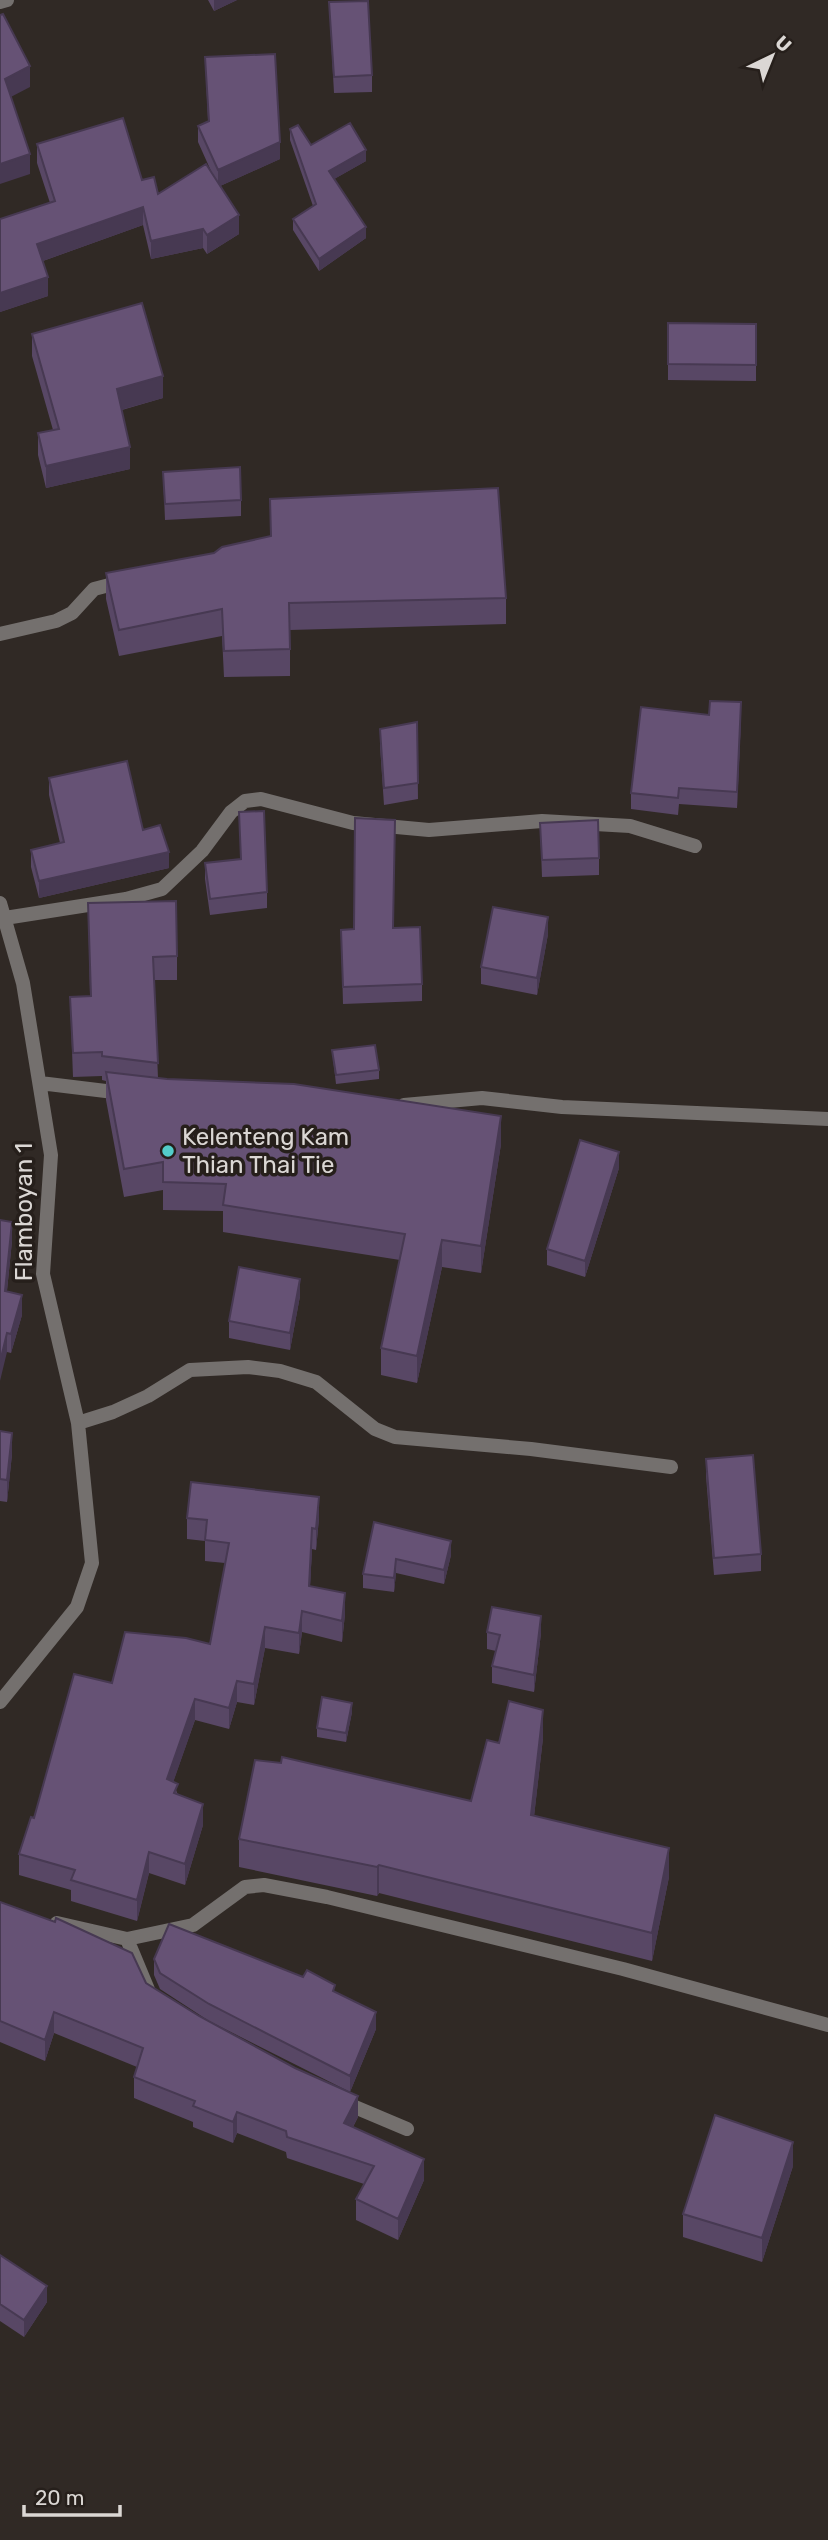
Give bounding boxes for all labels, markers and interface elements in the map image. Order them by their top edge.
north arrow [737,21,807,91]
text: U [770,31,796,57]
place label: Kelenteng Kam Thian Thai Tie [182,1123,349,1179]
street label: Flamboyan 1 [10,1143,38,1281]
marker: Kelenteng Kam Thian Thai Tie [160,1143,176,1159]
scale bar [24,2474,121,2518]
text: 20 m [35,2485,84,2510]

